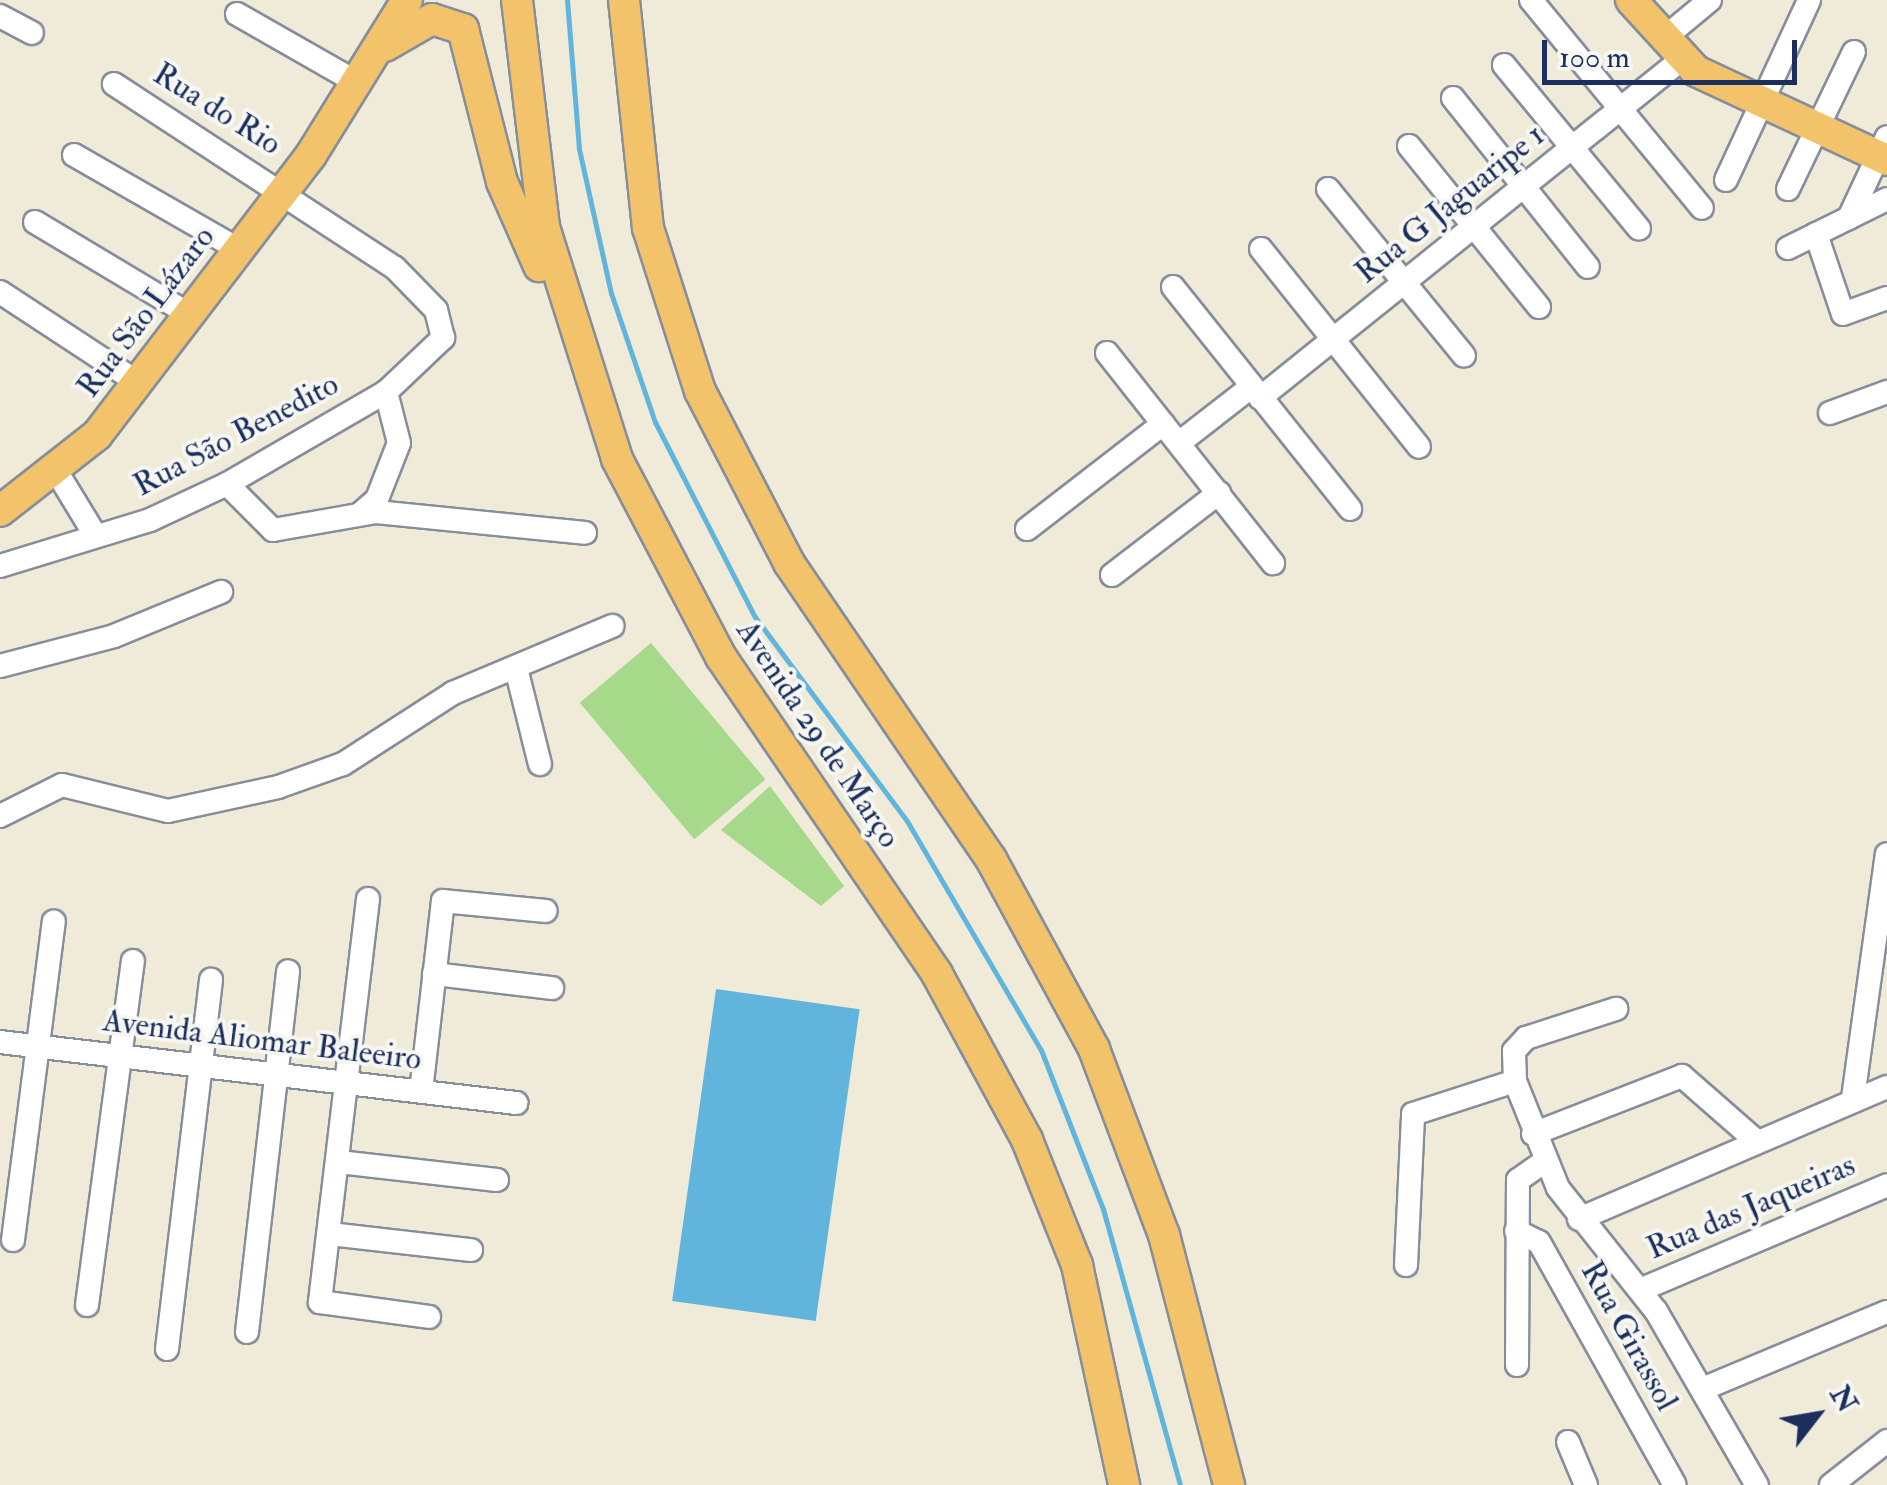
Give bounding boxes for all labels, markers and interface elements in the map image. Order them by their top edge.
scale bar [1547,20,1802,82]
text: 100 m [1559,39,1630,76]
street label: Rua do Rio [146,55,288,163]
street label: Rua G Jaguaripe 1 [1348,116,1552,292]
street label: Rua São Lázaro [69,219,223,405]
street label: Rua São Benedito [127,365,345,505]
street label: Avenida 29 de Março [728,613,908,855]
street label: Avenida Aliomar Baleeiro [101,1001,423,1079]
street label: Rua das Jaqueiras [1641,1146,1861,1268]
street label: Rua Girassol [1572,1255,1686,1417]
north arrow [1767,1365,1867,1465]
text: N [1822,1380,1865,1419]

